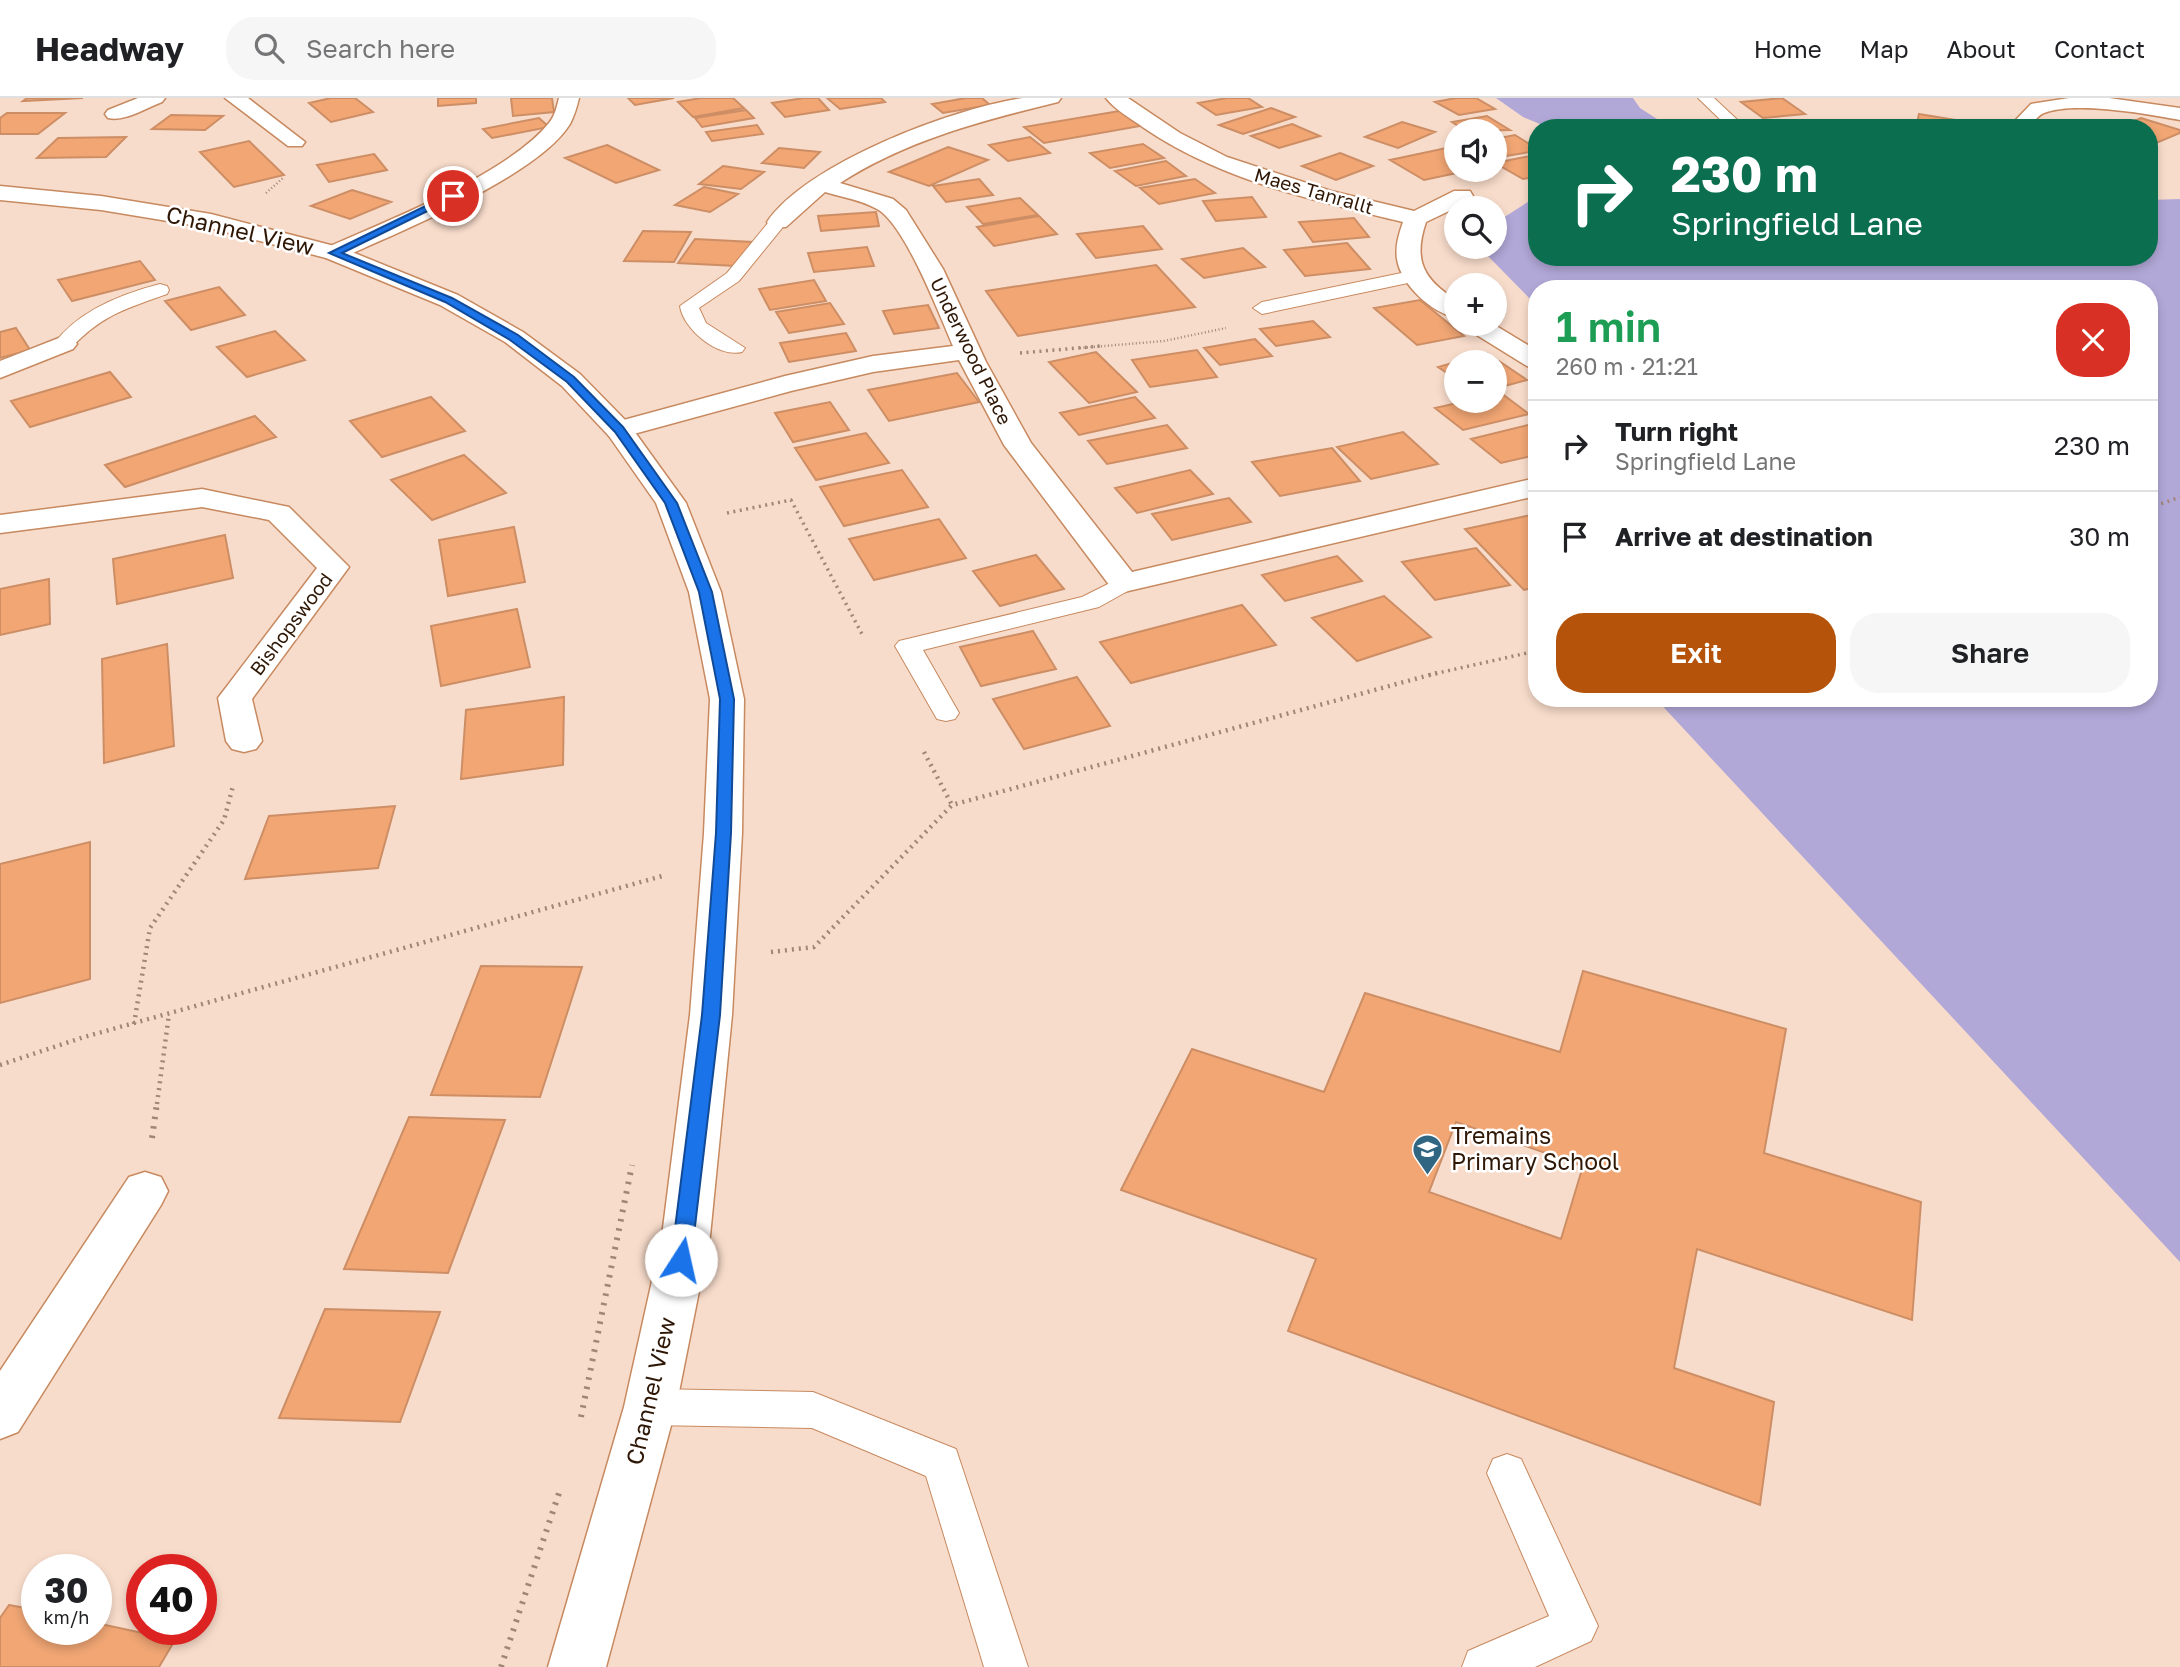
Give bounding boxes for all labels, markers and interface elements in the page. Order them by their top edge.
search box [226,17,716,80]
text: Headway [35,29,184,68]
icon: search [250,29,288,67]
text: Search here [306,33,455,64]
text: Home [1754,34,1822,63]
text: Map [1860,34,1909,63]
text: About [1947,34,2016,63]
text: Contact [2054,34,2145,63]
map controls [1444,119,1507,413]
button: sound [1444,119,1507,182]
text: 230 m [1671,144,1818,203]
icon: right [1556,147,1647,238]
street label: Maes Tanrallt [1252,163,1376,218]
pin [423,166,483,226]
icon: arrive [434,177,472,215]
button: search [1444,196,1507,259]
street label: Channel View [164,199,317,261]
text: Springfield Lane [1671,204,1923,242]
street label: Underwood Place [926,273,1017,428]
button: + [1444,273,1507,336]
text: 1 min [1556,301,1661,351]
button: close [2056,303,2130,377]
button: − [1444,350,1507,413]
text: 260 m · 21:21 [1556,352,1698,380]
text: Turn right [1615,416,1738,447]
icon: right [1556,427,1594,465]
text: 230 m [2054,430,2130,461]
text: Springfield Lane [1615,447,1796,475]
icon: arrive [1556,518,1594,556]
text: Arrive at destination [1615,521,1873,552]
text: 30 m [2069,521,2130,552]
street label: Bishopswood [245,568,337,680]
button: Exit [1556,613,1836,693]
button: Share [1850,613,2130,693]
place label: Tremains Primary School [1451,1121,1619,1175]
school or university icon: Tremains Primary School [1411,1132,1445,1176]
position arrow [644,1223,718,1297]
street label: Channel View [619,1314,681,1467]
speed limit sign: 40 [126,1554,217,1645]
text: 30 [44,1569,89,1611]
text: km/h [44,1606,89,1628]

